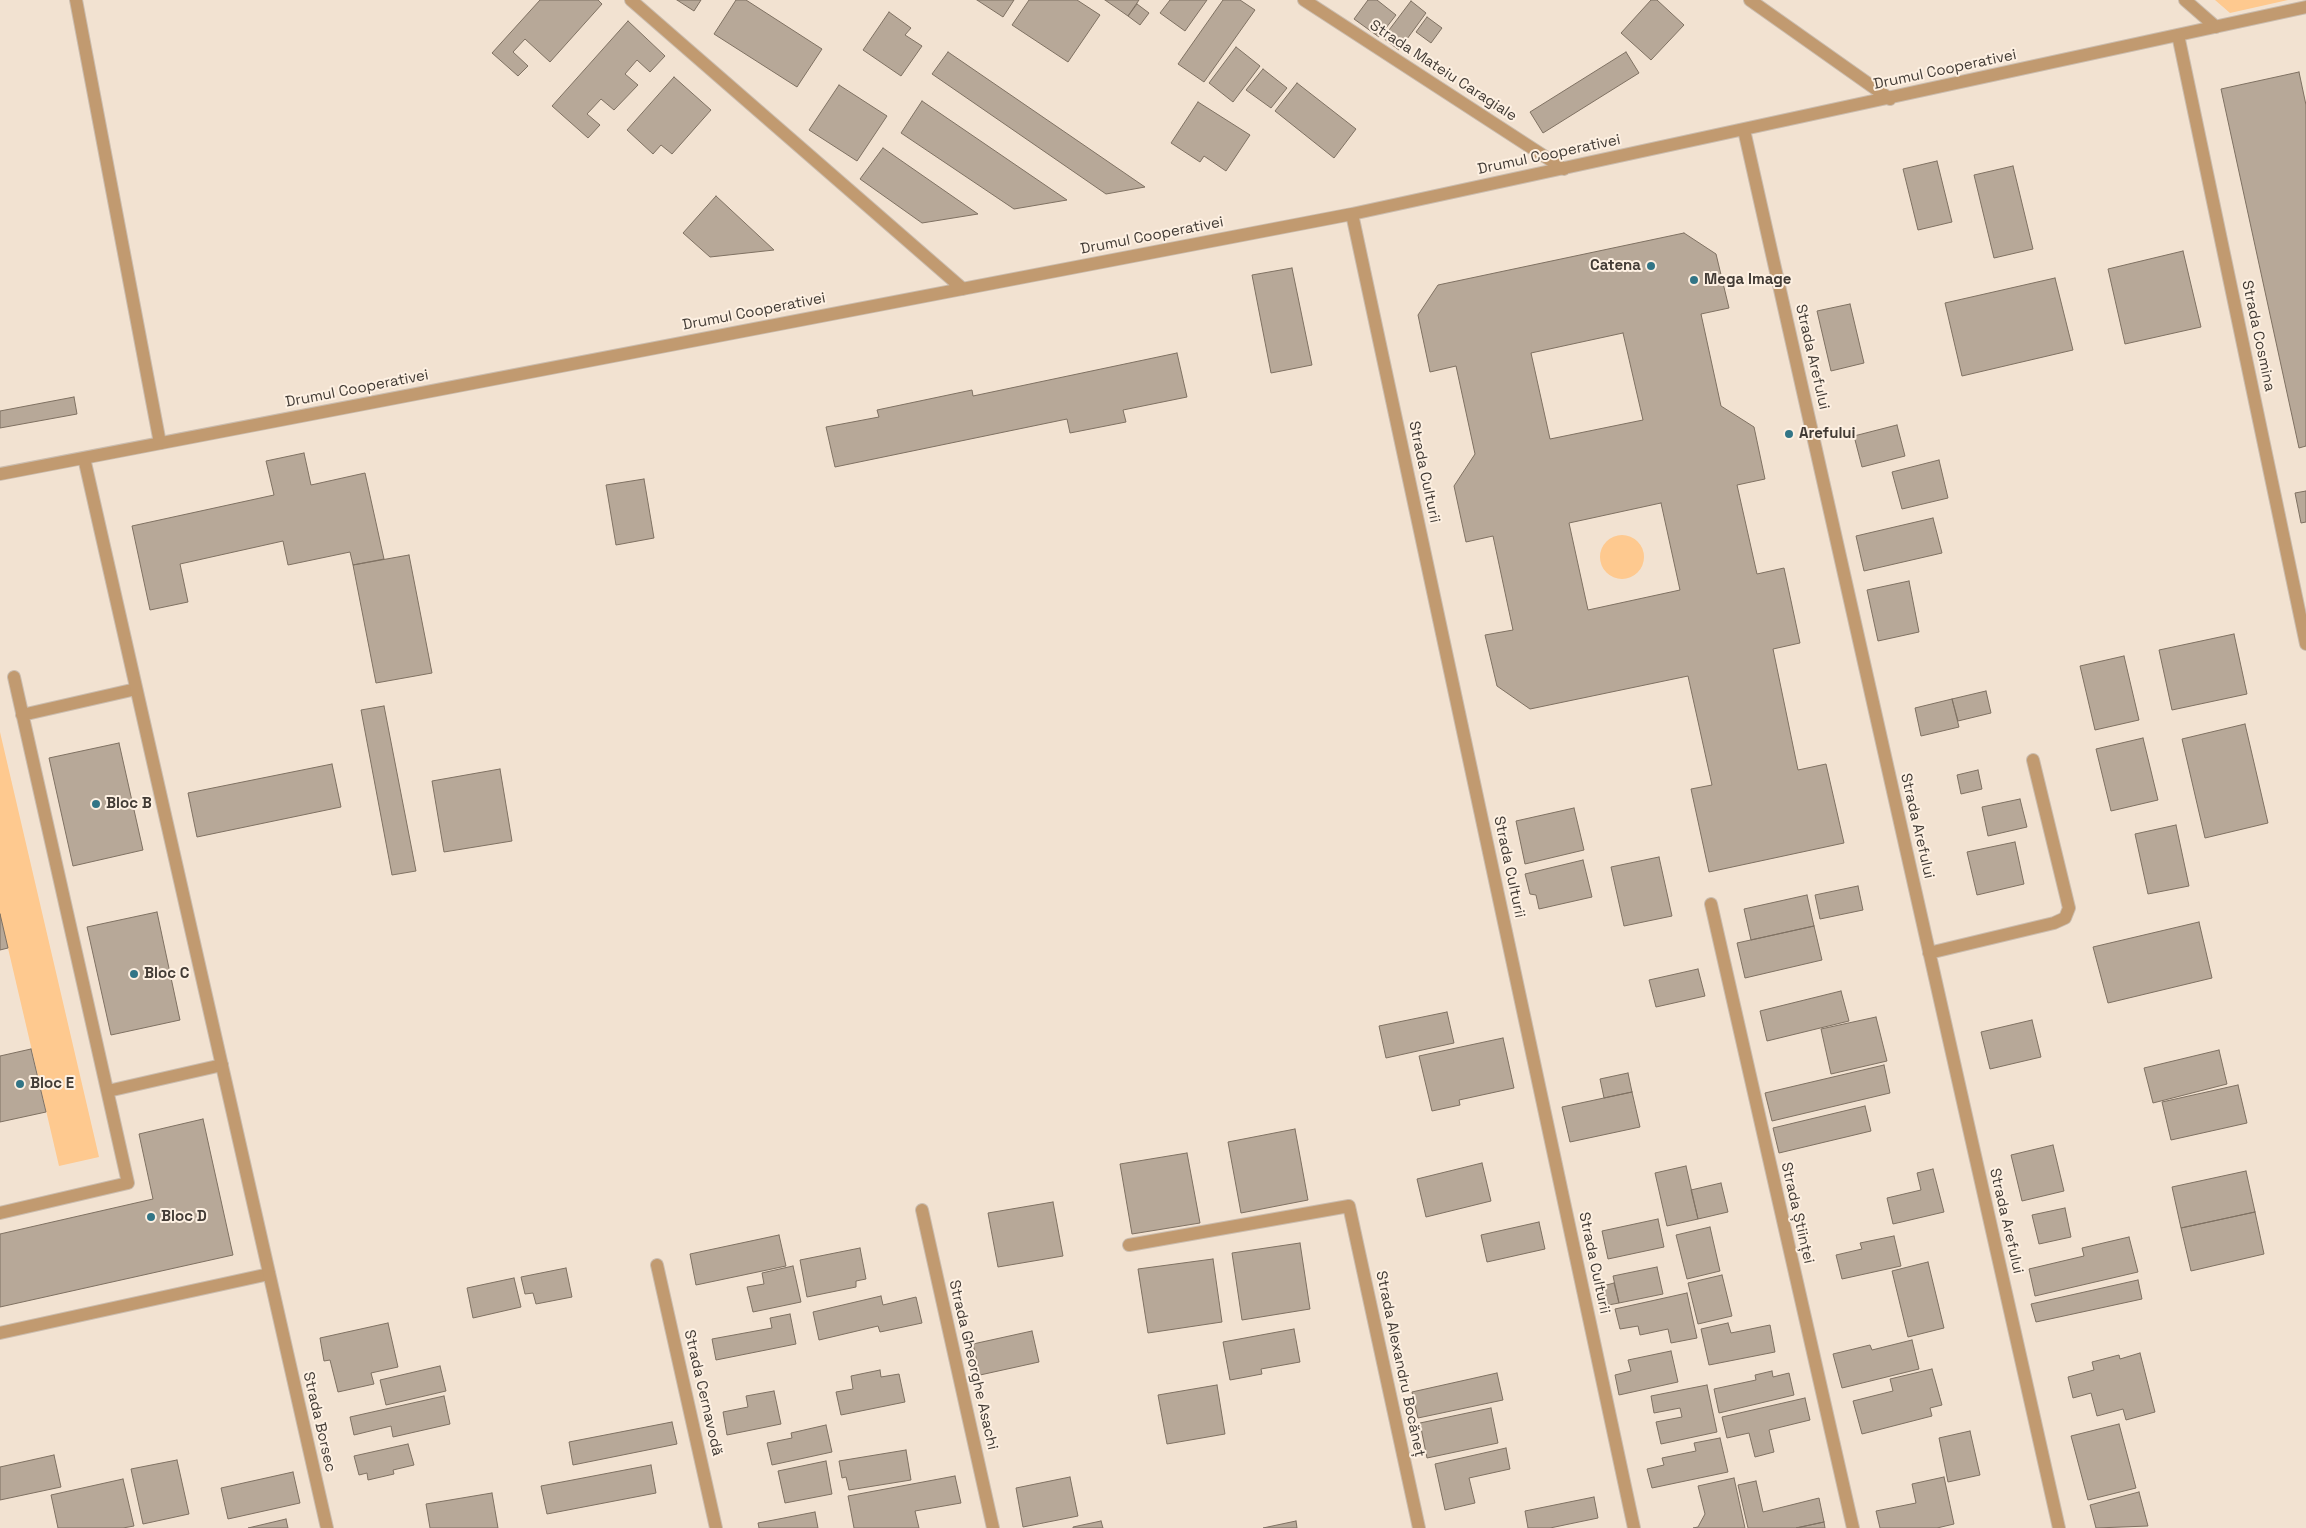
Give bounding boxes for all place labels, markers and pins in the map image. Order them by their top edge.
place label: Catena [1590,257,1641,275]
marker: Catena [1645,260,1657,272]
place label: Mega Image [1704,271,1791,289]
marker: Mega Image [1688,274,1700,286]
place label: Arefului [1799,425,1856,443]
marker: Arefului [1783,428,1795,440]
place label: Bloc B [106,795,152,813]
marker: Bloc B [90,798,102,810]
place label: Bloc C [144,965,189,983]
marker: Bloc C [128,968,140,980]
place label: Bloc E [30,1075,74,1093]
marker: Bloc E [14,1078,26,1090]
place label: Bloc D [161,1208,207,1226]
marker: Bloc D [145,1211,157,1223]

